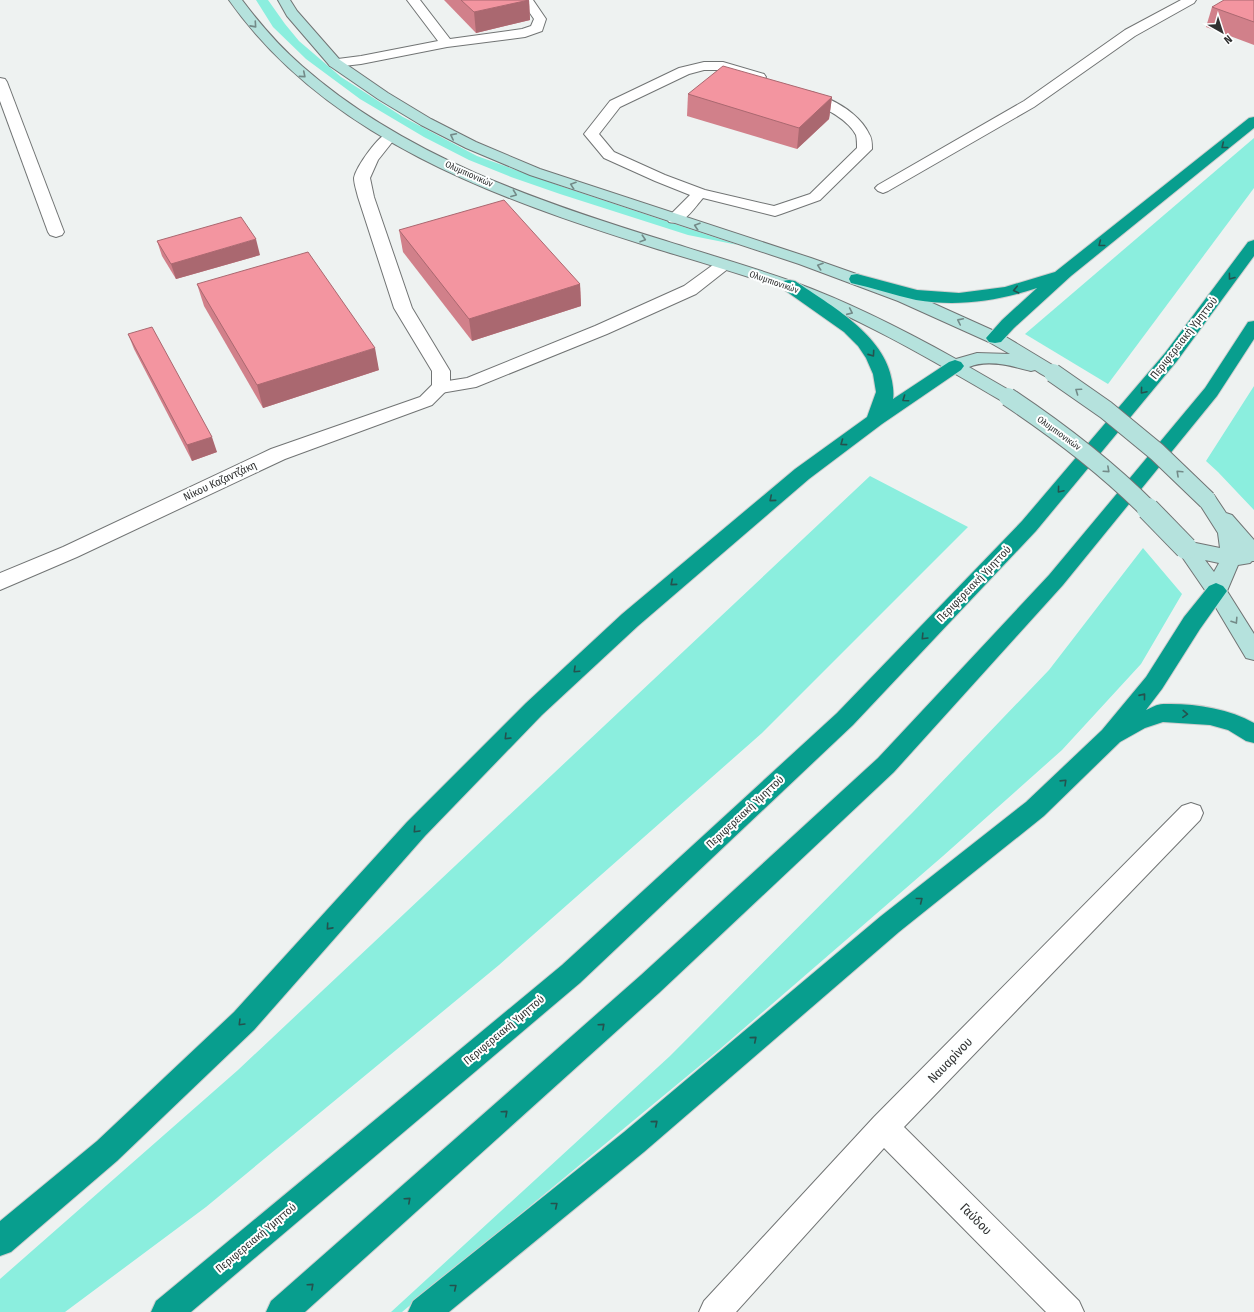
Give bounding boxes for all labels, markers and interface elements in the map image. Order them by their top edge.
north arrow [1202,12,1242,52]
one-way arrow [249,20,256,28]
text: N [1221,32,1235,47]
one-way arrow [298,71,306,78]
one-way arrow [450,133,457,141]
one-way arrow [1221,142,1229,149]
street label: Ολυμπιονικών [444,159,494,189]
one-way arrow [570,181,577,190]
one-way arrow [511,189,518,197]
one-way arrow [693,222,700,231]
one-way arrow [639,235,646,243]
one-way arrow [1098,240,1105,247]
one-way arrow [817,263,824,271]
street label: Ολυμπιονικών [748,269,800,295]
one-way arrow [1229,272,1236,279]
one-way arrow [1012,286,1019,294]
street label: Περιφερειακή Υμηττού [1148,294,1220,382]
one-way arrow [846,307,854,315]
one-way arrow [956,318,964,326]
one-way arrow [867,350,875,357]
one-way arrow [1141,386,1148,393]
one-way arrow [1075,388,1082,396]
one-way arrow [902,394,909,402]
street label: Ολυμπιονικών [1035,414,1083,452]
one-way arrow [841,439,848,446]
street label: Νίκου Καζαντζάκη [181,458,259,504]
one-way arrow [1102,465,1110,472]
one-way arrow [1176,471,1183,478]
one-way arrow [1057,486,1064,493]
one-way arrow [770,495,777,502]
street label: Περιφερειακή Υμηττού [934,543,1014,625]
one-way arrow [670,579,678,586]
one-way arrow [1230,617,1238,624]
one-way arrow [921,632,929,640]
one-way arrow [573,665,581,673]
one-way arrow [1139,694,1146,701]
one-way arrow [1182,710,1188,719]
one-way arrow [504,732,511,740]
street label: Περιφερειακή Υμηττού [704,773,786,851]
one-way arrow [1059,779,1067,787]
one-way arrow [413,825,420,833]
one-way arrow [916,898,923,905]
one-way arrow [326,922,333,929]
street label: Περιφερειακή Υμηττού [461,992,547,1068]
one-way arrow [238,1018,246,1026]
one-way arrow [597,1024,605,1031]
street label: Ναυαρίνου [925,1034,975,1086]
one-way arrow [750,1036,757,1043]
one-way arrow [500,1110,508,1118]
one-way arrow [651,1121,658,1128]
one-way arrow [403,1197,411,1204]
street label: Περιφερειακή Υμηττού [213,1200,299,1276]
street label: Γαύδου [957,1200,995,1238]
one-way arrow [550,1203,557,1210]
one-way arrow [306,1283,314,1291]
one-way arrow [449,1285,456,1292]

